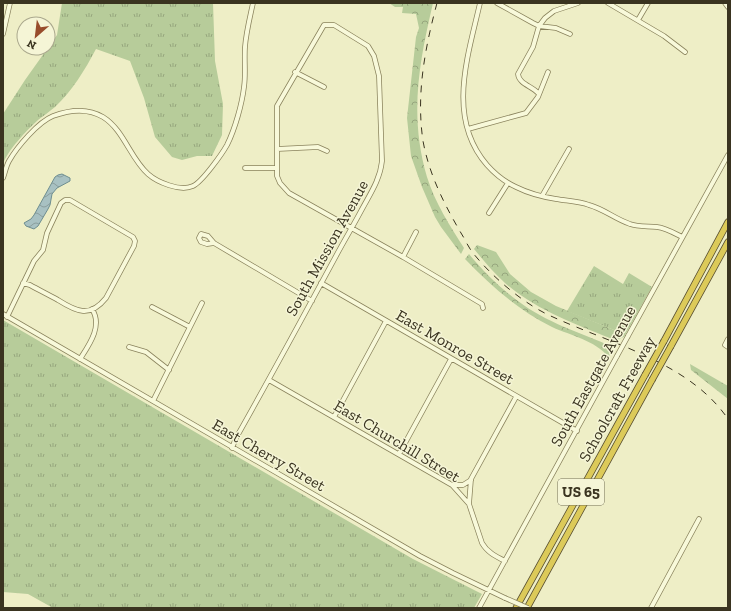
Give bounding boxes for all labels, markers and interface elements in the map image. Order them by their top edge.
north arrow [16,16,56,56]
text: N [24,36,38,52]
street label: South Mission Avenue [282,177,372,319]
street label: South Eastgate Avenue [546,302,640,450]
street label: East Monroe Street [393,306,517,389]
street label: Schoolcraft Freeway [575,332,660,465]
street label: East Churchill Street [330,396,464,486]
street label: East Cherry Street [209,415,329,495]
road number: US 65 [558,479,604,505]

